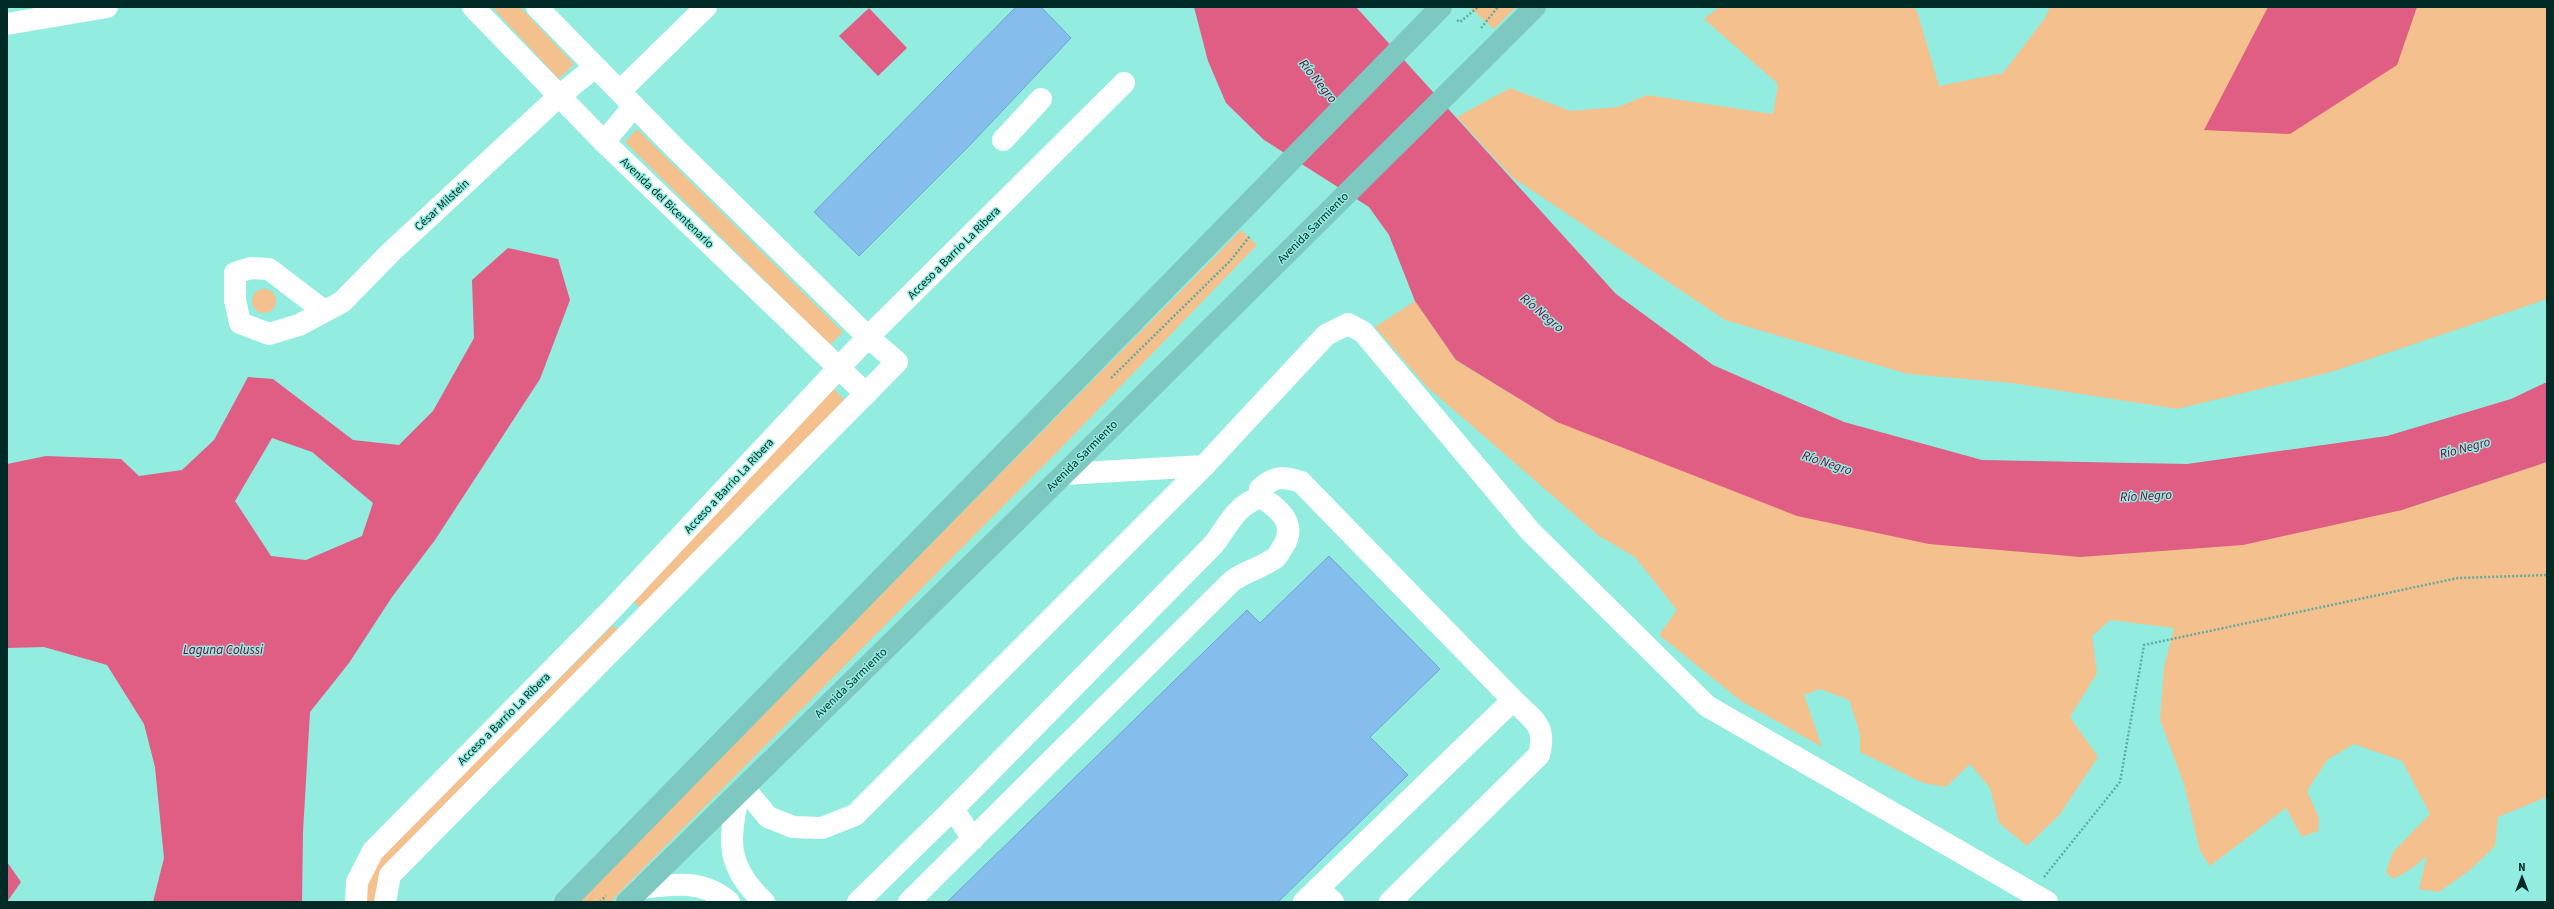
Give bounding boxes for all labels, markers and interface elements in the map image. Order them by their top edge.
water label: Río Negro [1295,55,1341,107]
street label: Avenida del Bicentenario [616,154,718,252]
street label: César Milstein [411,175,473,235]
street label: Avenida Sarmiento [1273,188,1353,268]
street label: Acceso a Barrio La Ribera [904,203,1004,303]
water label: Río Negro [1516,289,1568,337]
street label: Avenida Sarmiento [1042,416,1122,496]
water label: Río Negro [2438,433,2493,463]
street label: Acceso a Barrio La Ribera [680,434,778,538]
water label: Río Negro [1800,446,1855,480]
water label: Río Negro [2120,486,2173,506]
water label: Laguna Colussi [183,641,264,659]
street label: Avenida Sarmiento [811,644,891,722]
street label: Acceso a Barrio La Ribera [454,669,554,769]
north arrow [2502,857,2542,897]
text: N [2518,860,2526,875]

